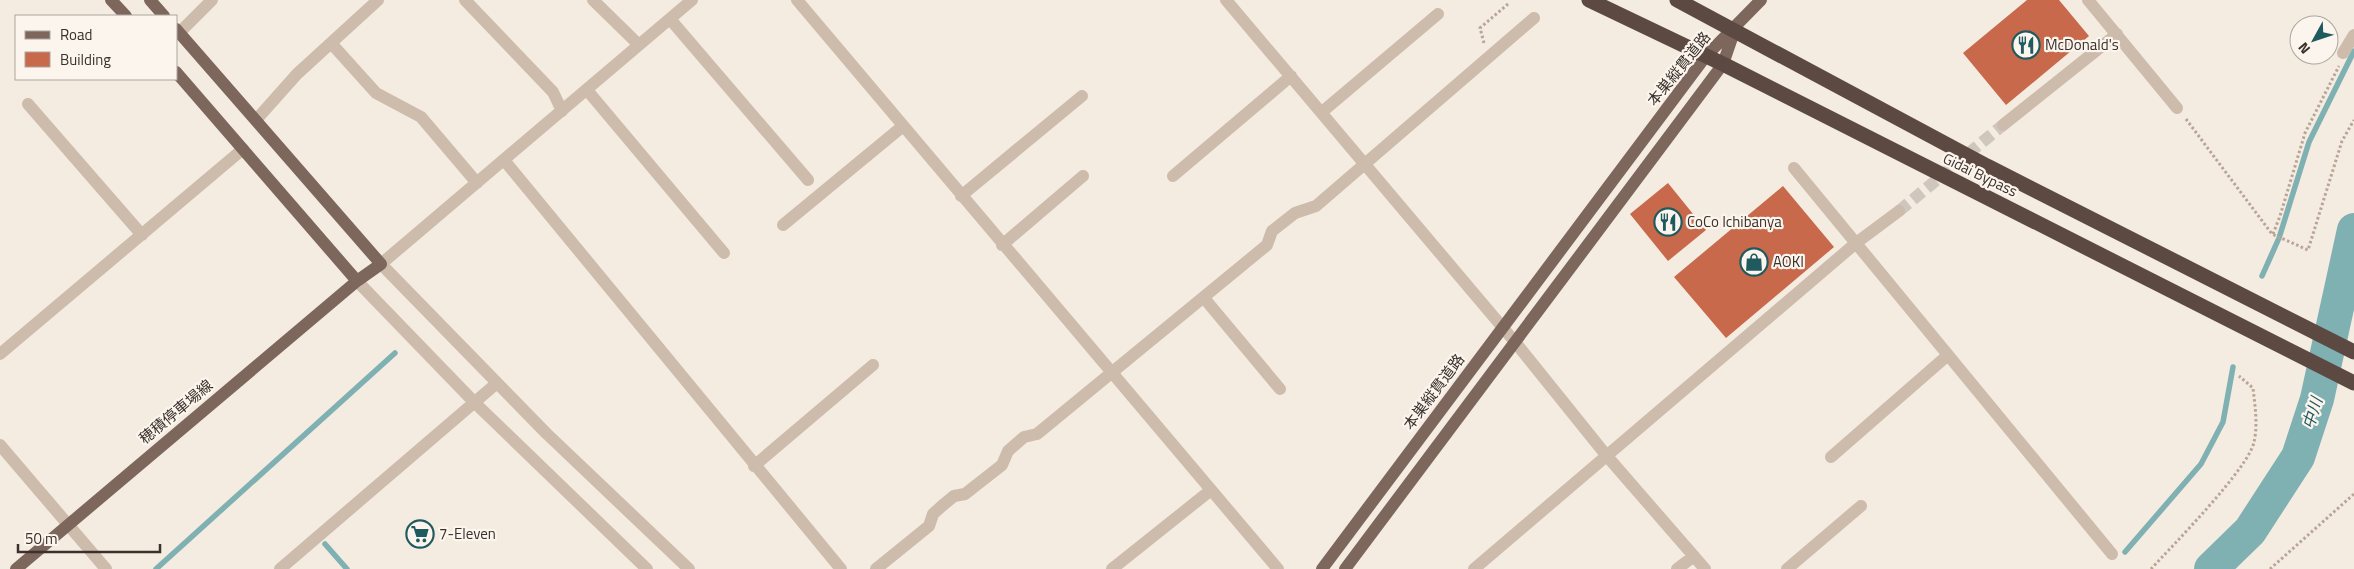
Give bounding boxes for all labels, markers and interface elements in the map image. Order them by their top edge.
legend [15,15,178,80]
north arrow [2289,15,2339,65]
text: Road [60,23,92,46]
street label: 本巣縦貫道路 [1641,26,1716,111]
restaurant icon: McDonald's [2011,30,2041,60]
place label: McDonald's [2045,33,2119,56]
text: N [2292,38,2315,59]
text: Building [60,48,111,71]
street label: Gidai Bypass [1939,147,2021,203]
restaurant icon: CoCo Ichibanya [1653,207,1683,237]
place label: CoCo Ichibanya [1687,210,1782,233]
shop icon: AOKI [1739,247,1769,277]
place label: AOKI [1773,250,1804,273]
street label: 本巣縦貫道路 [1397,349,1470,435]
street label: 穂積停車場線 [134,374,218,449]
water label: 中川 [2296,392,2329,432]
supermarket icon: 7-Eleven [405,519,435,549]
scale bar [18,522,160,554]
place label: 7-Eleven [439,522,496,545]
text: 50 m [25,527,58,550]

